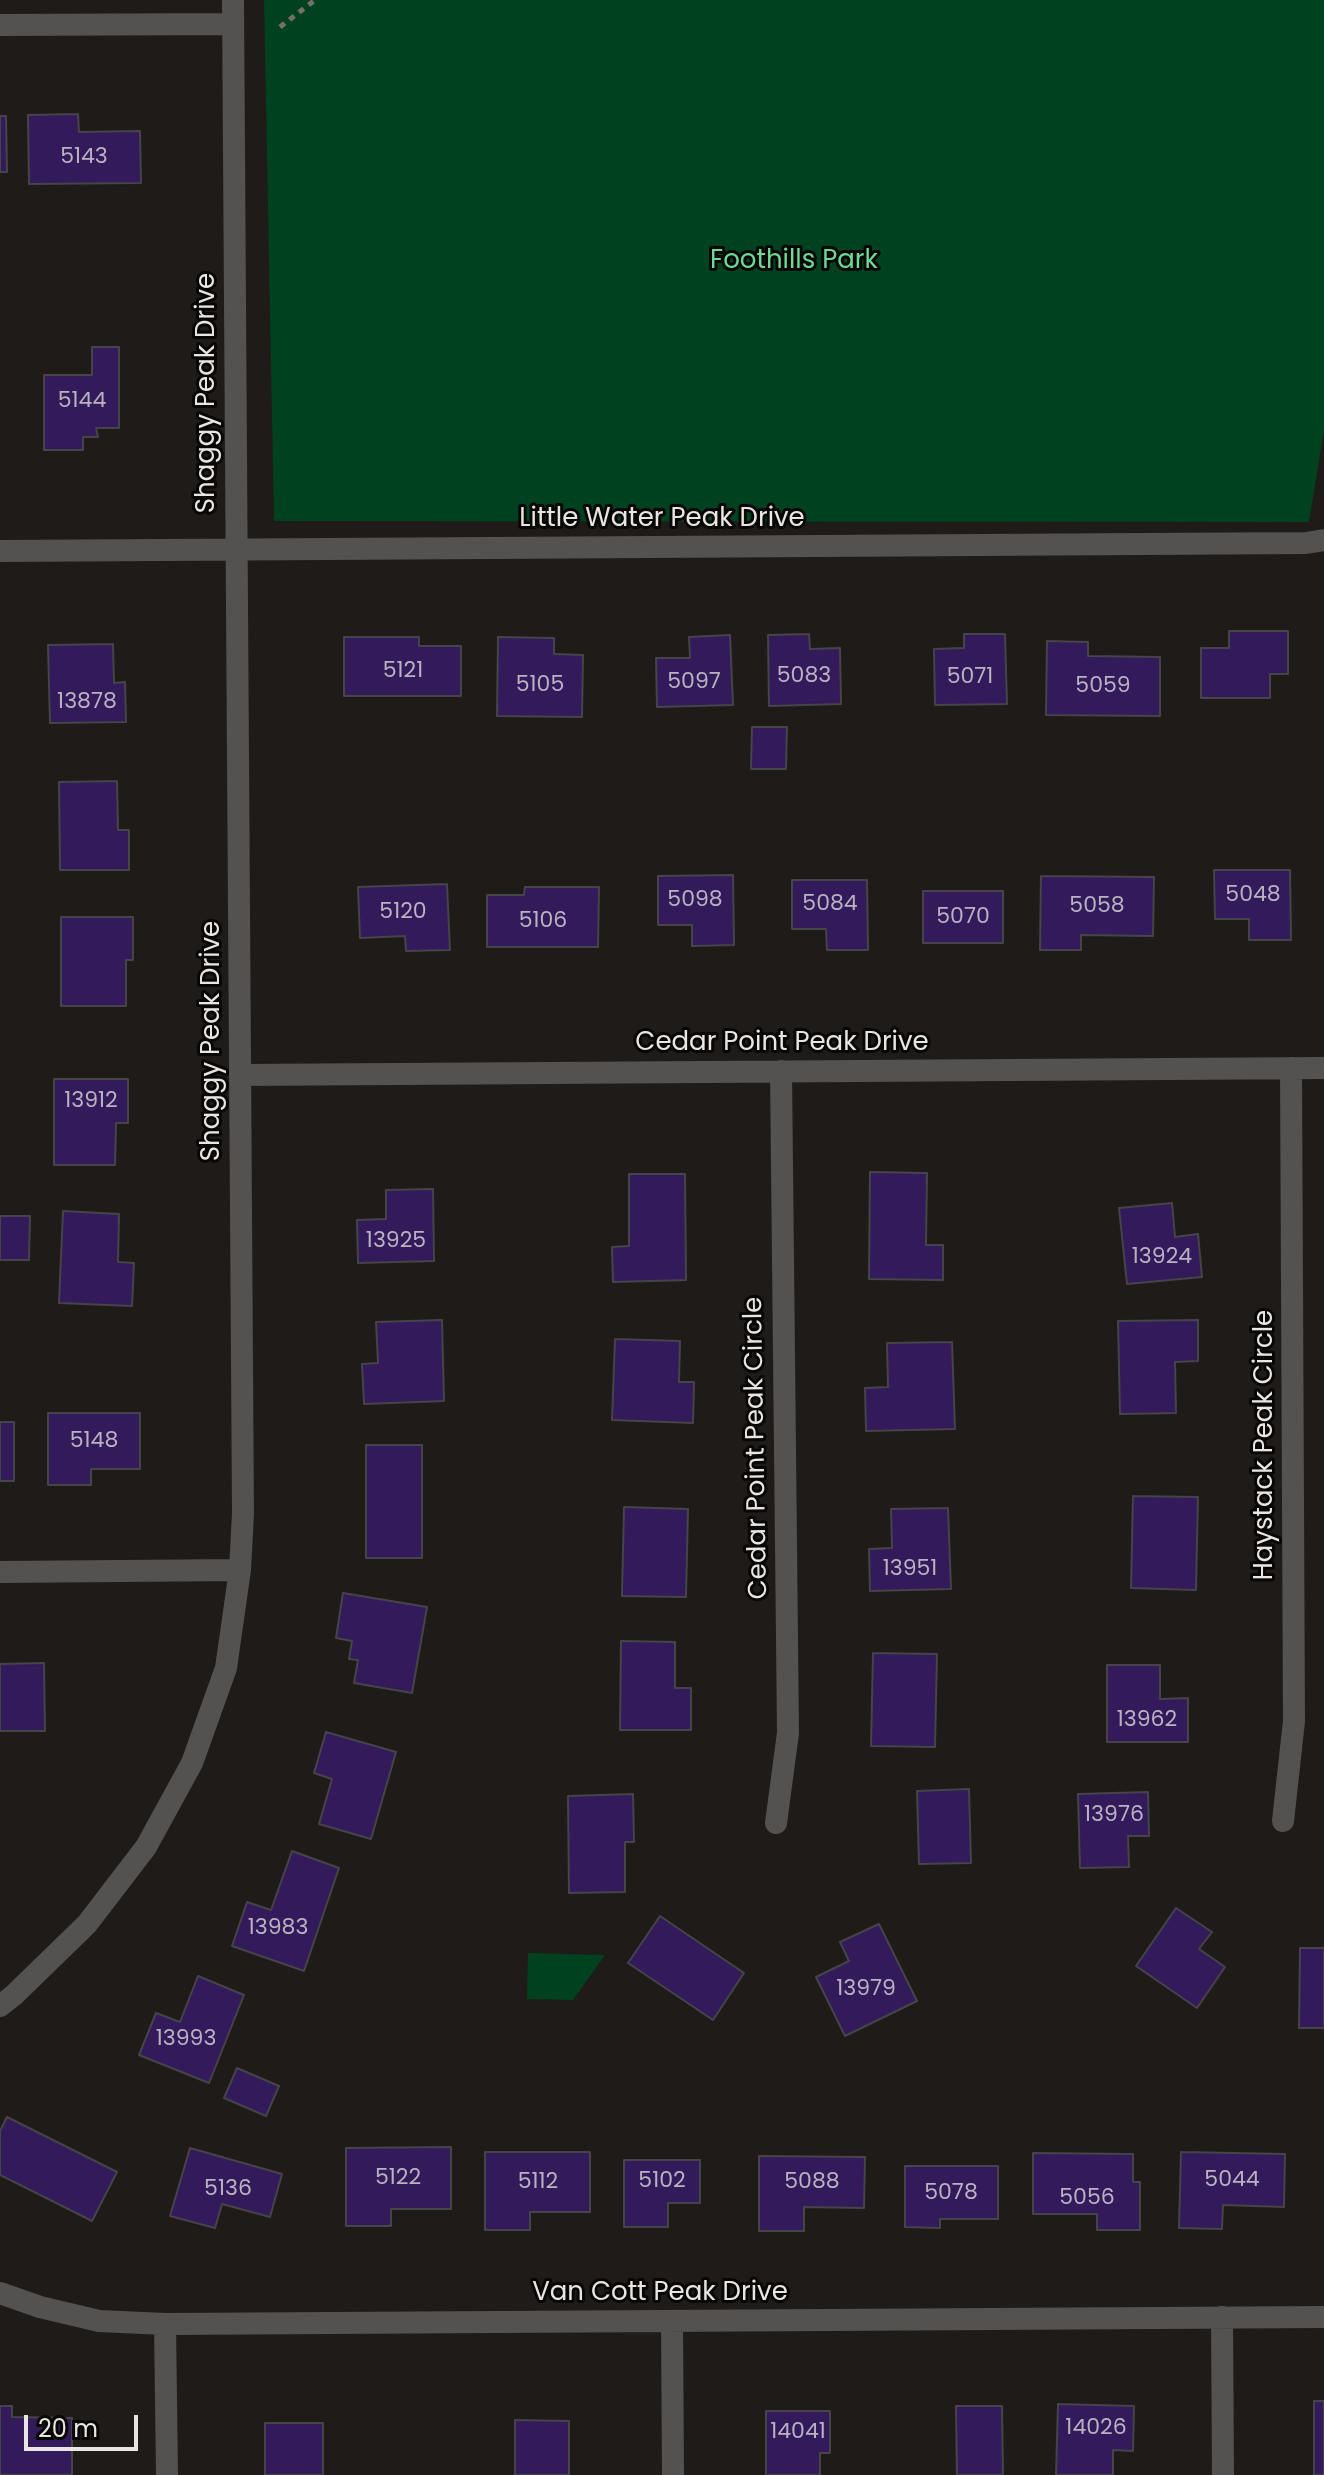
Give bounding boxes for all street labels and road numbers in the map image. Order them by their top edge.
street label: Shaggy Peak Drive [191,273,223,513]
street label: Little Water Peak Drive [519,503,805,535]
street label: Shaggy Peak Drive [196,921,228,1161]
street label: Cedar Point Peak Drive [635,1027,929,1059]
street label: Cedar Point Peak Circle [739,1296,775,1600]
street label: Haystack Peak Circle [1249,1310,1281,1580]
street label: Van Cott Peak Drive [532,2277,788,2309]

